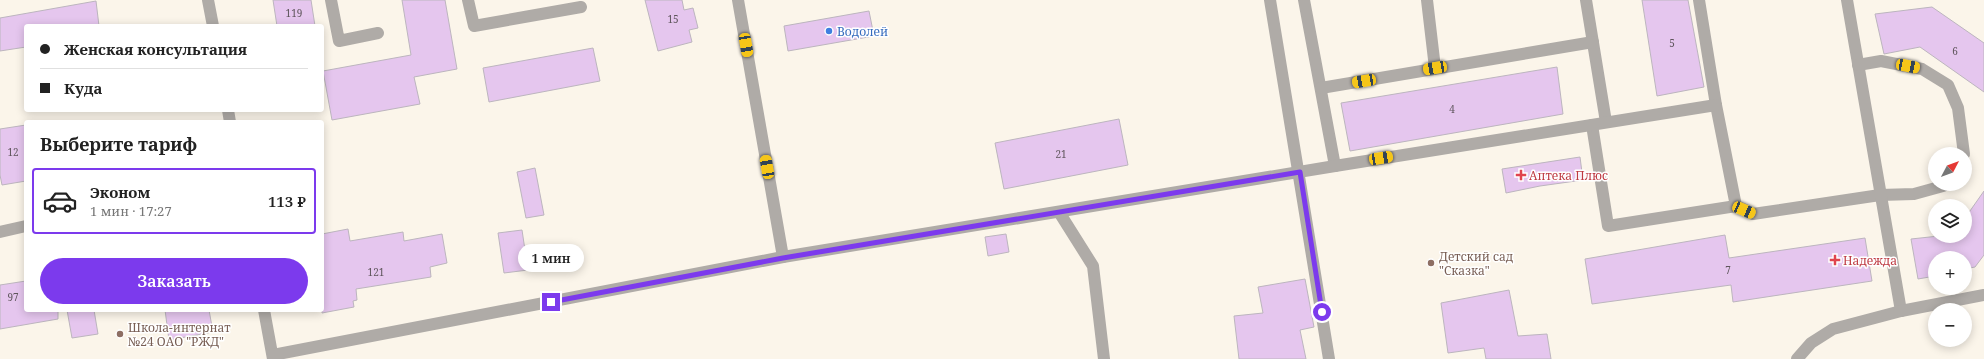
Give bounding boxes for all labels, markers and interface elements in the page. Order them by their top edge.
house number: 119 [286,6,302,20]
house number: 15 [667,12,679,26]
place label: Водолей [837,23,888,40]
marker: Водолей [824,26,834,36]
car [738,32,754,58]
house number: 5 [1669,36,1675,50]
text: Женская консультация [64,39,247,59]
house number: 6 [1952,44,1958,58]
car [1895,58,1921,74]
car [1422,60,1448,76]
car [1351,73,1377,89]
text: Куда [64,78,102,98]
house number: 4 [1449,102,1455,116]
text: Выберите тариф [40,132,197,156]
house number: 12 [7,145,19,159]
house number: 21 [1055,147,1067,161]
north arrow [1928,147,1972,191]
map controls [1928,147,1972,347]
car [1368,150,1394,166]
car [759,154,775,180]
place label: Аптека Плюс [1529,167,1608,184]
marker: Аптека Плюс [1516,170,1526,180]
text: Эконом [90,182,150,202]
icon: car [42,183,78,219]
text: 113 ₽ [268,191,306,211]
button: layers [1928,199,1972,243]
car [1731,200,1757,220]
text: 1 мин · 17:27 [90,202,172,220]
callout: 1 мин [518,244,584,272]
place label: Детский сад "Сказка" [1439,248,1513,279]
text: 1 мин [531,249,571,267]
button: + [1928,251,1972,295]
place label: Надежда [1843,252,1897,269]
marker: Надежда [1830,255,1840,265]
button: Заказать [40,258,308,304]
marker: Детский сад "Сказка" [1426,258,1436,268]
house number: 7 [1725,263,1731,277]
house number: 121 [368,265,384,279]
house number: 97 [7,290,19,304]
route end [542,293,560,311]
route start [1313,303,1331,321]
button: − [1928,303,1972,347]
place label: Школа-интернат №24 ОАО "РЖД" [128,319,231,350]
marker: Школа-интернат №24 ОАО "РЖД" [115,329,125,339]

